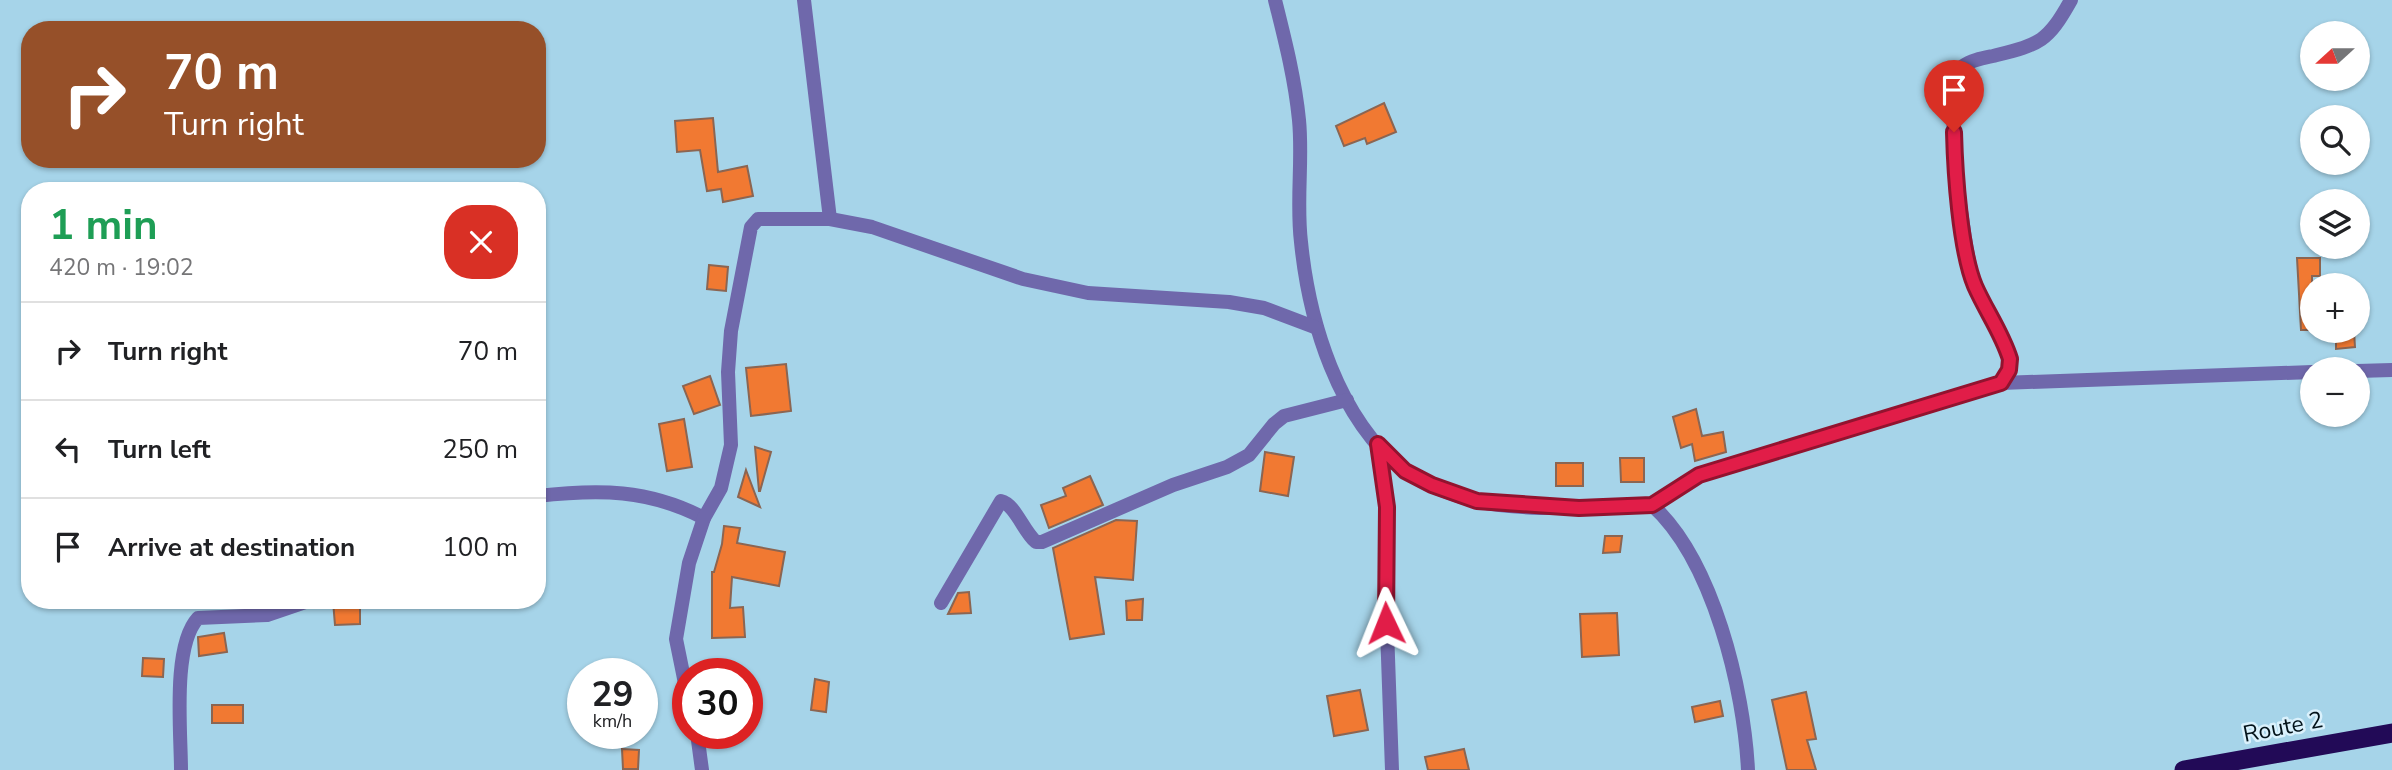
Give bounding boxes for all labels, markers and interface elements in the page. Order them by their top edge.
north arrow [2300,21,2370,91]
map controls [2300,21,2370,427]
text: 70 m [164,39,279,106]
icon: right [49,49,140,140]
pin [1924,60,1984,132]
icon: arrive [1935,71,1973,109]
text: Turn right [164,103,304,146]
button: search [2300,105,2370,175]
button: layers [2300,189,2370,259]
text: 1 min [49,197,158,254]
button: close [444,205,518,279]
text: 420 m · 19:02 [49,252,194,283]
button: + [2300,273,2370,343]
icon: right [49,332,87,370]
text: Turn right [108,334,227,369]
text: 70 m [458,334,518,369]
button: − [2300,357,2370,427]
icon: left [49,430,87,468]
text: Turn left [108,432,211,467]
text: 250 m [442,432,518,467]
icon: arrive [49,528,87,566]
text: Arrive at destination [108,530,355,565]
text: 100 m [442,530,518,565]
position arrow [1349,586,1423,660]
speed limit sign: 30 [672,658,763,749]
text: 29 [591,671,634,718]
street label: Route 2 [2240,704,2326,750]
text: km/h [593,709,632,733]

